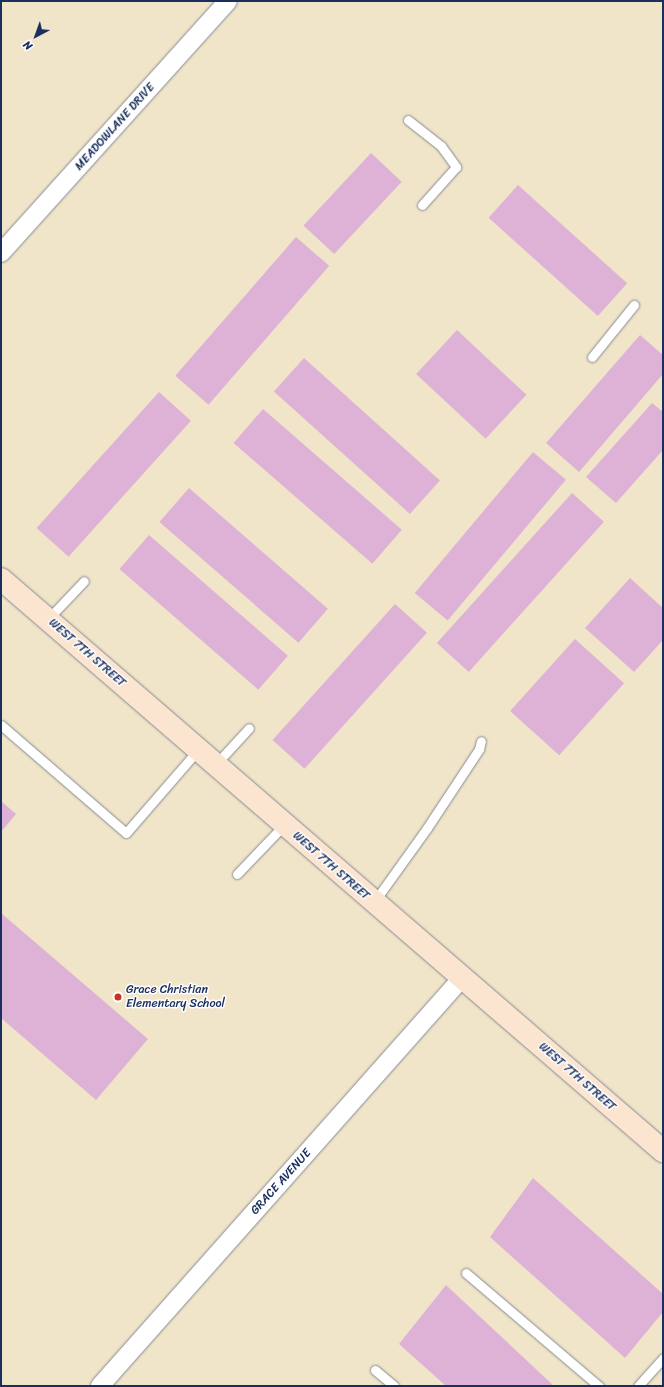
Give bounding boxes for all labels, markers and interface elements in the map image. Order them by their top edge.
north arrow [16,16,56,56]
text: N [19,36,37,55]
street label: MEADOWLANE DRIVE [72,80,158,174]
street label: WEST 7TH STREET [45,615,129,691]
street label: WEST 7TH STREET [289,828,373,904]
place label: Grace Christian Elementary School [126,983,225,1011]
marker: Grace Christian Elementary School [113,992,123,1002]
street label: WEST 7TH STREET [535,1039,619,1115]
street label: GRACE AVENUE [248,1146,314,1218]

